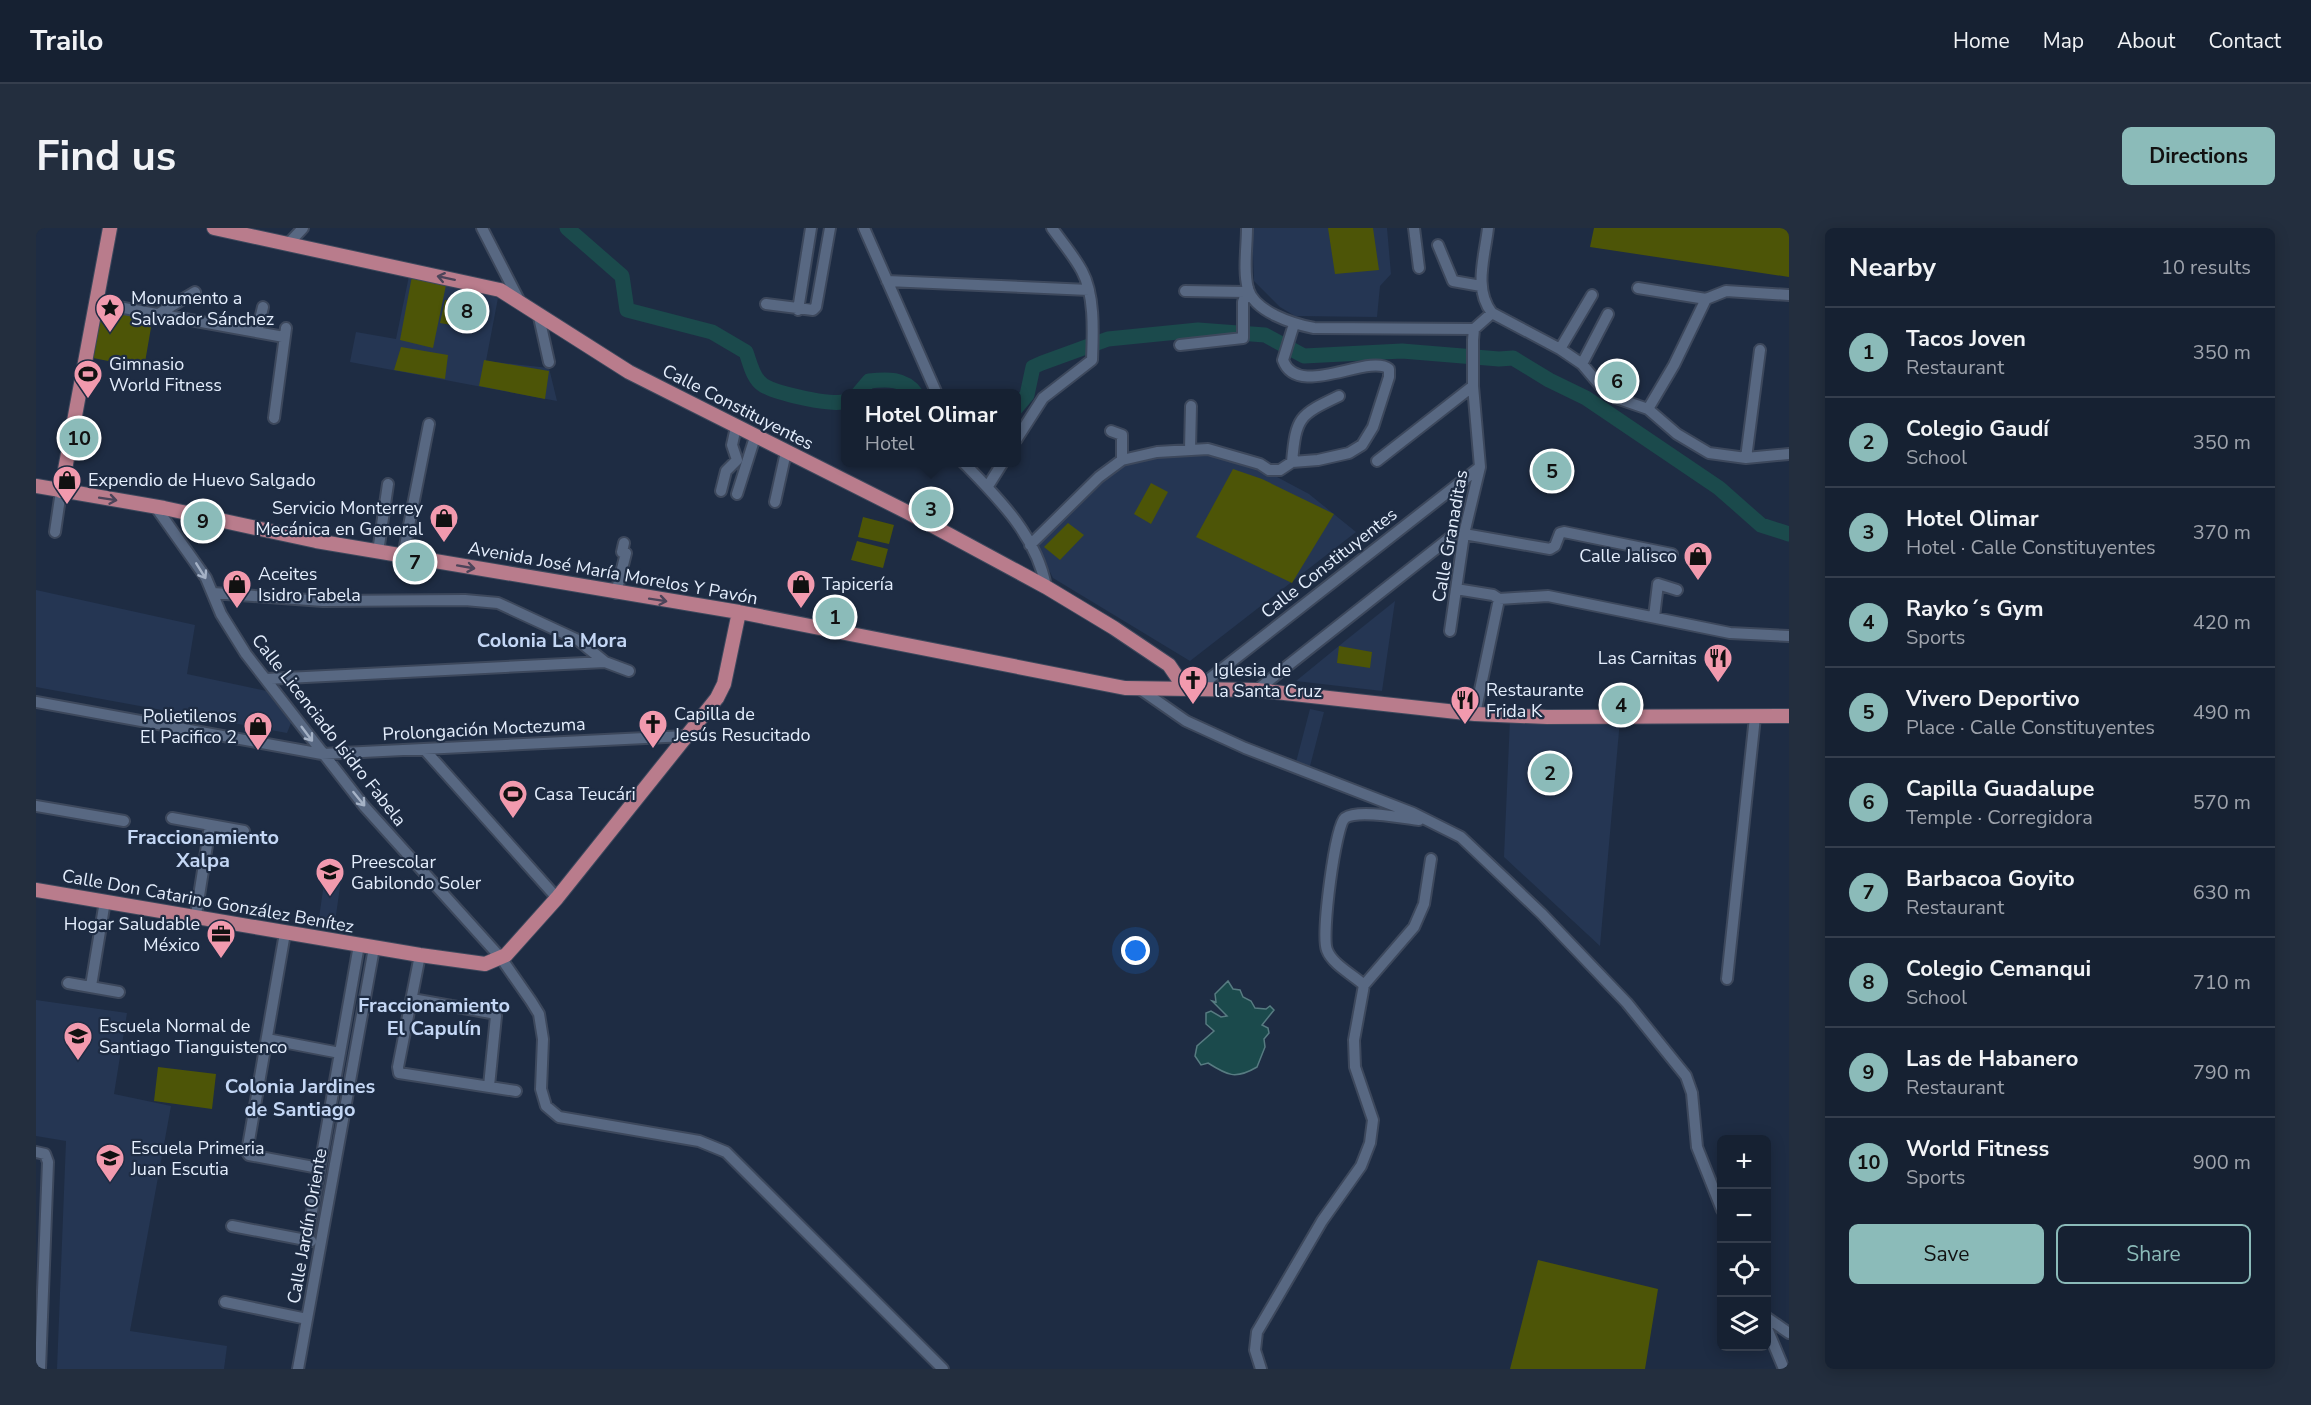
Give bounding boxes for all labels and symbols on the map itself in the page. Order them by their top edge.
one-way arrow [437,272,457,283]
place label: Monumento a Salvador Sánchez [131,286,274,331]
pin: 8 [448,288,486,334]
place icon: Monumento a Salvador Sánchez [94,292,126,334]
place label: Gimnasio World Fitness [109,352,222,397]
sports icon: Gimnasio World Fitness [72,358,104,400]
street label: Calle Constituyentes [658,358,818,456]
pin: 6 [1598,358,1636,404]
pin: 10 [60,416,99,460]
pin: 5 [1532,448,1572,494]
shop icon: Expendio de Huevo Salgado [51,464,83,506]
place label: Expendio de Huevo Salgado [88,468,316,492]
street label: Calle Granaditas [1427,468,1473,604]
pin: 3 [912,486,950,532]
one-way arrow [97,494,117,505]
place label: Servicio Monterrey Mecánica en General [255,496,424,541]
pin: 9 [184,498,222,544]
shop icon: Servicio Monterrey Mecánica en General [428,502,460,544]
street label: Calle Constituyentes [1256,502,1402,624]
street label: Avenida José María Morelos Y Pavón [466,536,760,610]
pin: 7 [396,540,434,584]
shop icon: Calle Jalisco [1682,540,1714,582]
place label: Calle Jalisco [1579,544,1677,568]
one-way arrow [196,562,208,579]
place label: Aceites Isidro Fabela [258,562,361,607]
one-way arrow [456,562,476,573]
shop icon: Aceites Isidro Fabela [221,568,253,610]
shop icon: Tapicería [785,568,817,610]
place label: Tapicería [822,572,894,596]
one-way arrow [648,594,668,605]
pin: 1 [816,594,854,640]
district label: Colonia La Mora [477,627,627,654]
street label: Calle Licenciado Isidro Fabela [246,629,412,831]
restaurant icon: Las Carnitas [1702,642,1734,684]
place label: Las Carnitas [1598,646,1697,670]
place label: Iglesia de la Santa Cruz [1214,658,1322,703]
church icon: Iglesia de la Santa Cruz [1177,664,1209,706]
place label: Restaurante Frida K [1486,678,1584,723]
pin: 4 [1602,682,1640,728]
restaurant icon: Restaurante Frida K [1449,684,1481,726]
place label: Capilla de Jesús Resucitado [673,702,810,747]
place label: Polietilenos El Pacifico 2 [140,704,237,749]
church icon: Capilla de Jesús Resucitado [637,708,669,750]
shop icon: Polietilenos El Pacifico 2 [242,710,274,752]
street label: Prolongación Moctezuma [382,712,586,746]
one-way arrow [301,725,313,741]
pin: 2 [1530,750,1570,796]
sports icon: Casa Teucári [497,778,529,820]
place label: Casa Teucári [534,782,636,806]
one-way arrow [352,791,365,807]
district label: Fraccionamiento Xalpa [127,824,279,874]
place label: Preescolar Gabilondo Soler [351,850,482,895]
school or university icon: Preescolar Gabilondo Soler [314,856,346,898]
street label: Calle Don Catarino González Benítez [60,863,356,939]
place label: Hogar Saludable México [64,912,200,957]
office icon: Hogar Saludable México [205,918,237,960]
your location [1121,936,1150,965]
district label: Fraccionamiento El Capulín [358,992,510,1042]
place label: Escuela Normal de Santiago Tianguistenco [99,1014,287,1059]
school or university icon: Escuela Normal de Santiago Tianguistenco [62,1020,94,1062]
district label: Colonia Jardines de Santiago [225,1073,375,1123]
place label: Escuela Primeria Juan Escutia [130,1136,265,1181]
school or university icon: Escuela Primeria Juan Escutia [94,1142,126,1184]
street label: Calle Jardín Oriente [282,1146,332,1306]

